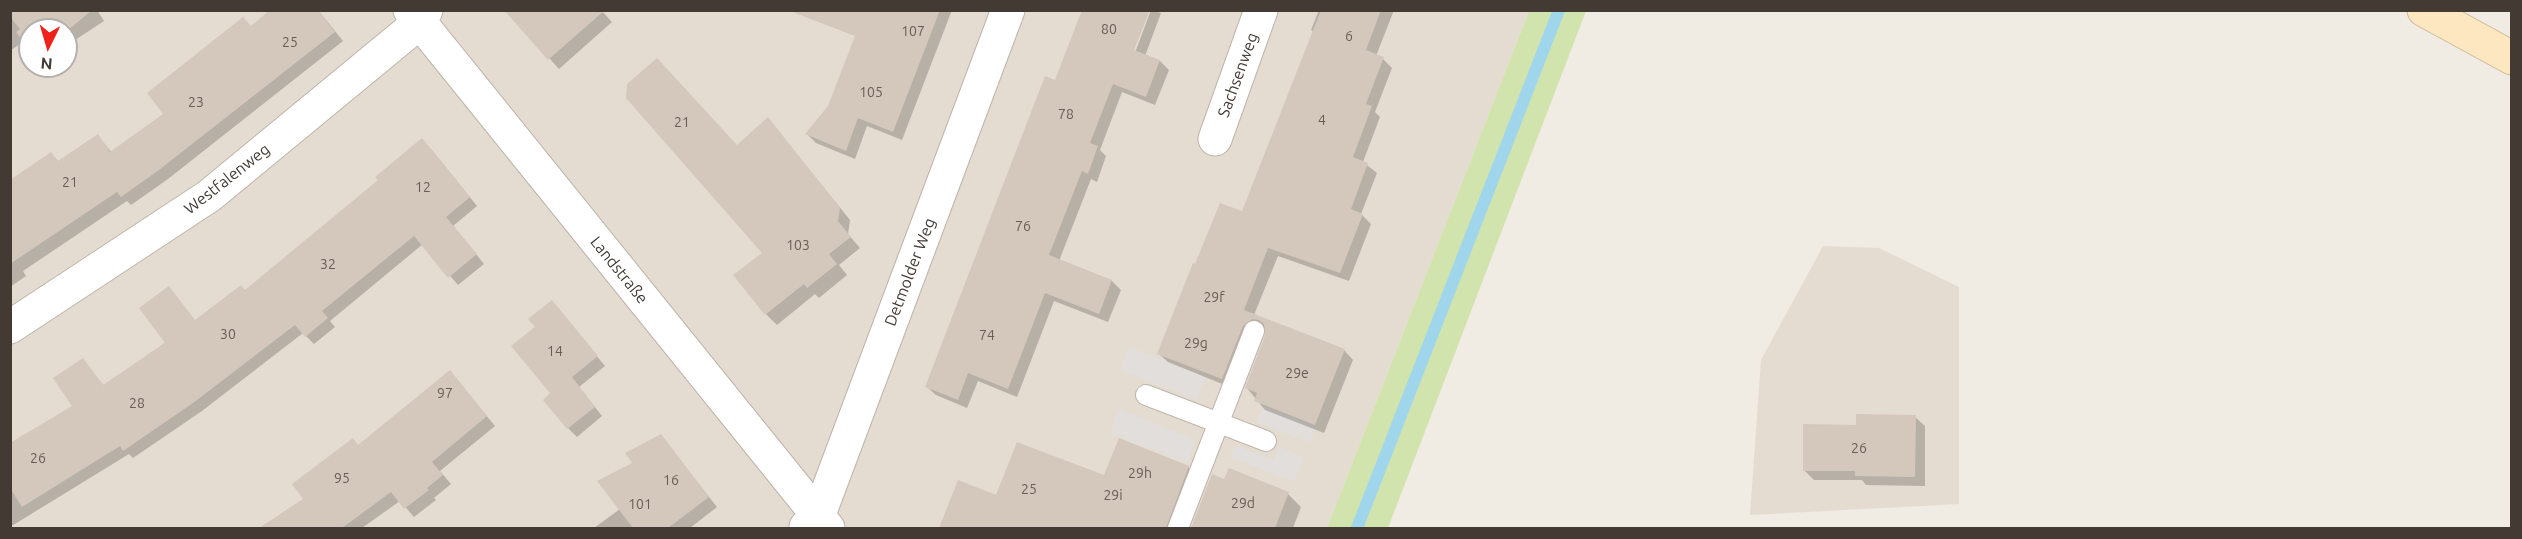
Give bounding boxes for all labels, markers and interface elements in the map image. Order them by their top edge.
north arrow [18,18,78,78]
house number: 80 [1101,21,1117,37]
house number: 107 [901,23,925,39]
house number: 6 [1345,28,1353,44]
street label: Sachsenweg [1214,30,1262,120]
house number: 25 [282,34,298,50]
text: N [40,54,53,73]
house number: 105 [859,84,883,100]
house number: 23 [188,94,204,110]
house number: 78 [1058,106,1074,122]
house number: 4 [1318,112,1326,128]
house number: 21 [674,114,690,130]
street label: Westfalenweg [180,140,274,218]
house number: 21 [62,174,78,190]
house number: 12 [415,179,431,195]
street label: Detmolder Weg [881,215,939,329]
house number: 76 [1015,218,1031,234]
street label: Landstraße [586,233,652,307]
house number: 103 [786,237,810,253]
house number: 32 [320,256,336,272]
house number: 29f [1203,289,1225,305]
house number: 30 [220,326,236,342]
house number: 74 [979,327,995,343]
house number: 29g [1184,335,1208,351]
house number: 14 [547,343,563,359]
house number: 29e [1285,365,1309,381]
house number: 97 [437,385,453,401]
house number: 28 [129,395,145,411]
house number: 26 [1851,440,1867,456]
house number: 26 [30,450,46,466]
house number: 29h [1128,465,1152,481]
house number: 95 [334,470,350,486]
house number: 16 [663,472,679,488]
house number: 25 [1021,481,1037,497]
house number: 29i [1103,487,1123,503]
house number: 29d [1231,495,1255,511]
house number: 101 [628,496,652,512]

